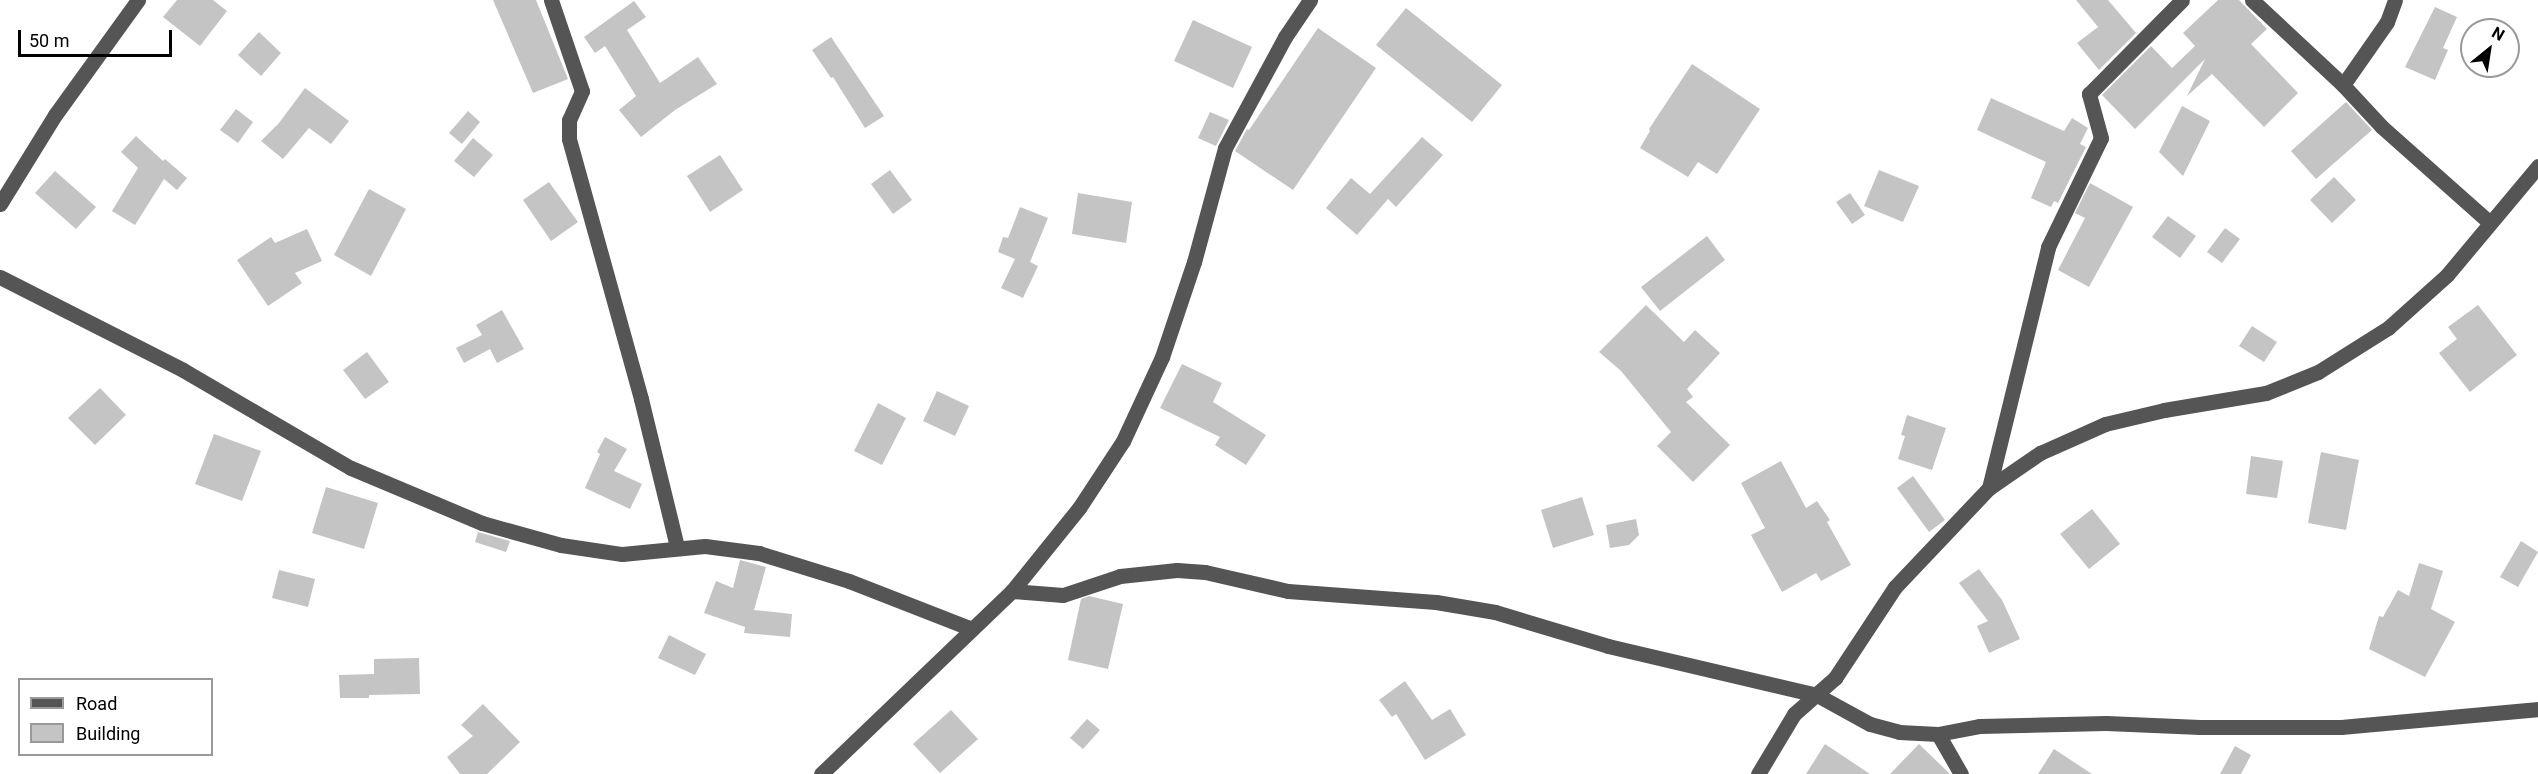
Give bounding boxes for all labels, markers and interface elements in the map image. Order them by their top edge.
scale bar [21,18,176,56]
north arrow [2460,18,2520,78]
text: N [2489,23,2508,45]
text: 50 m [29,30,69,51]
legend [18,678,213,756]
text: Road [76,693,117,714]
text: Building [76,723,140,744]

